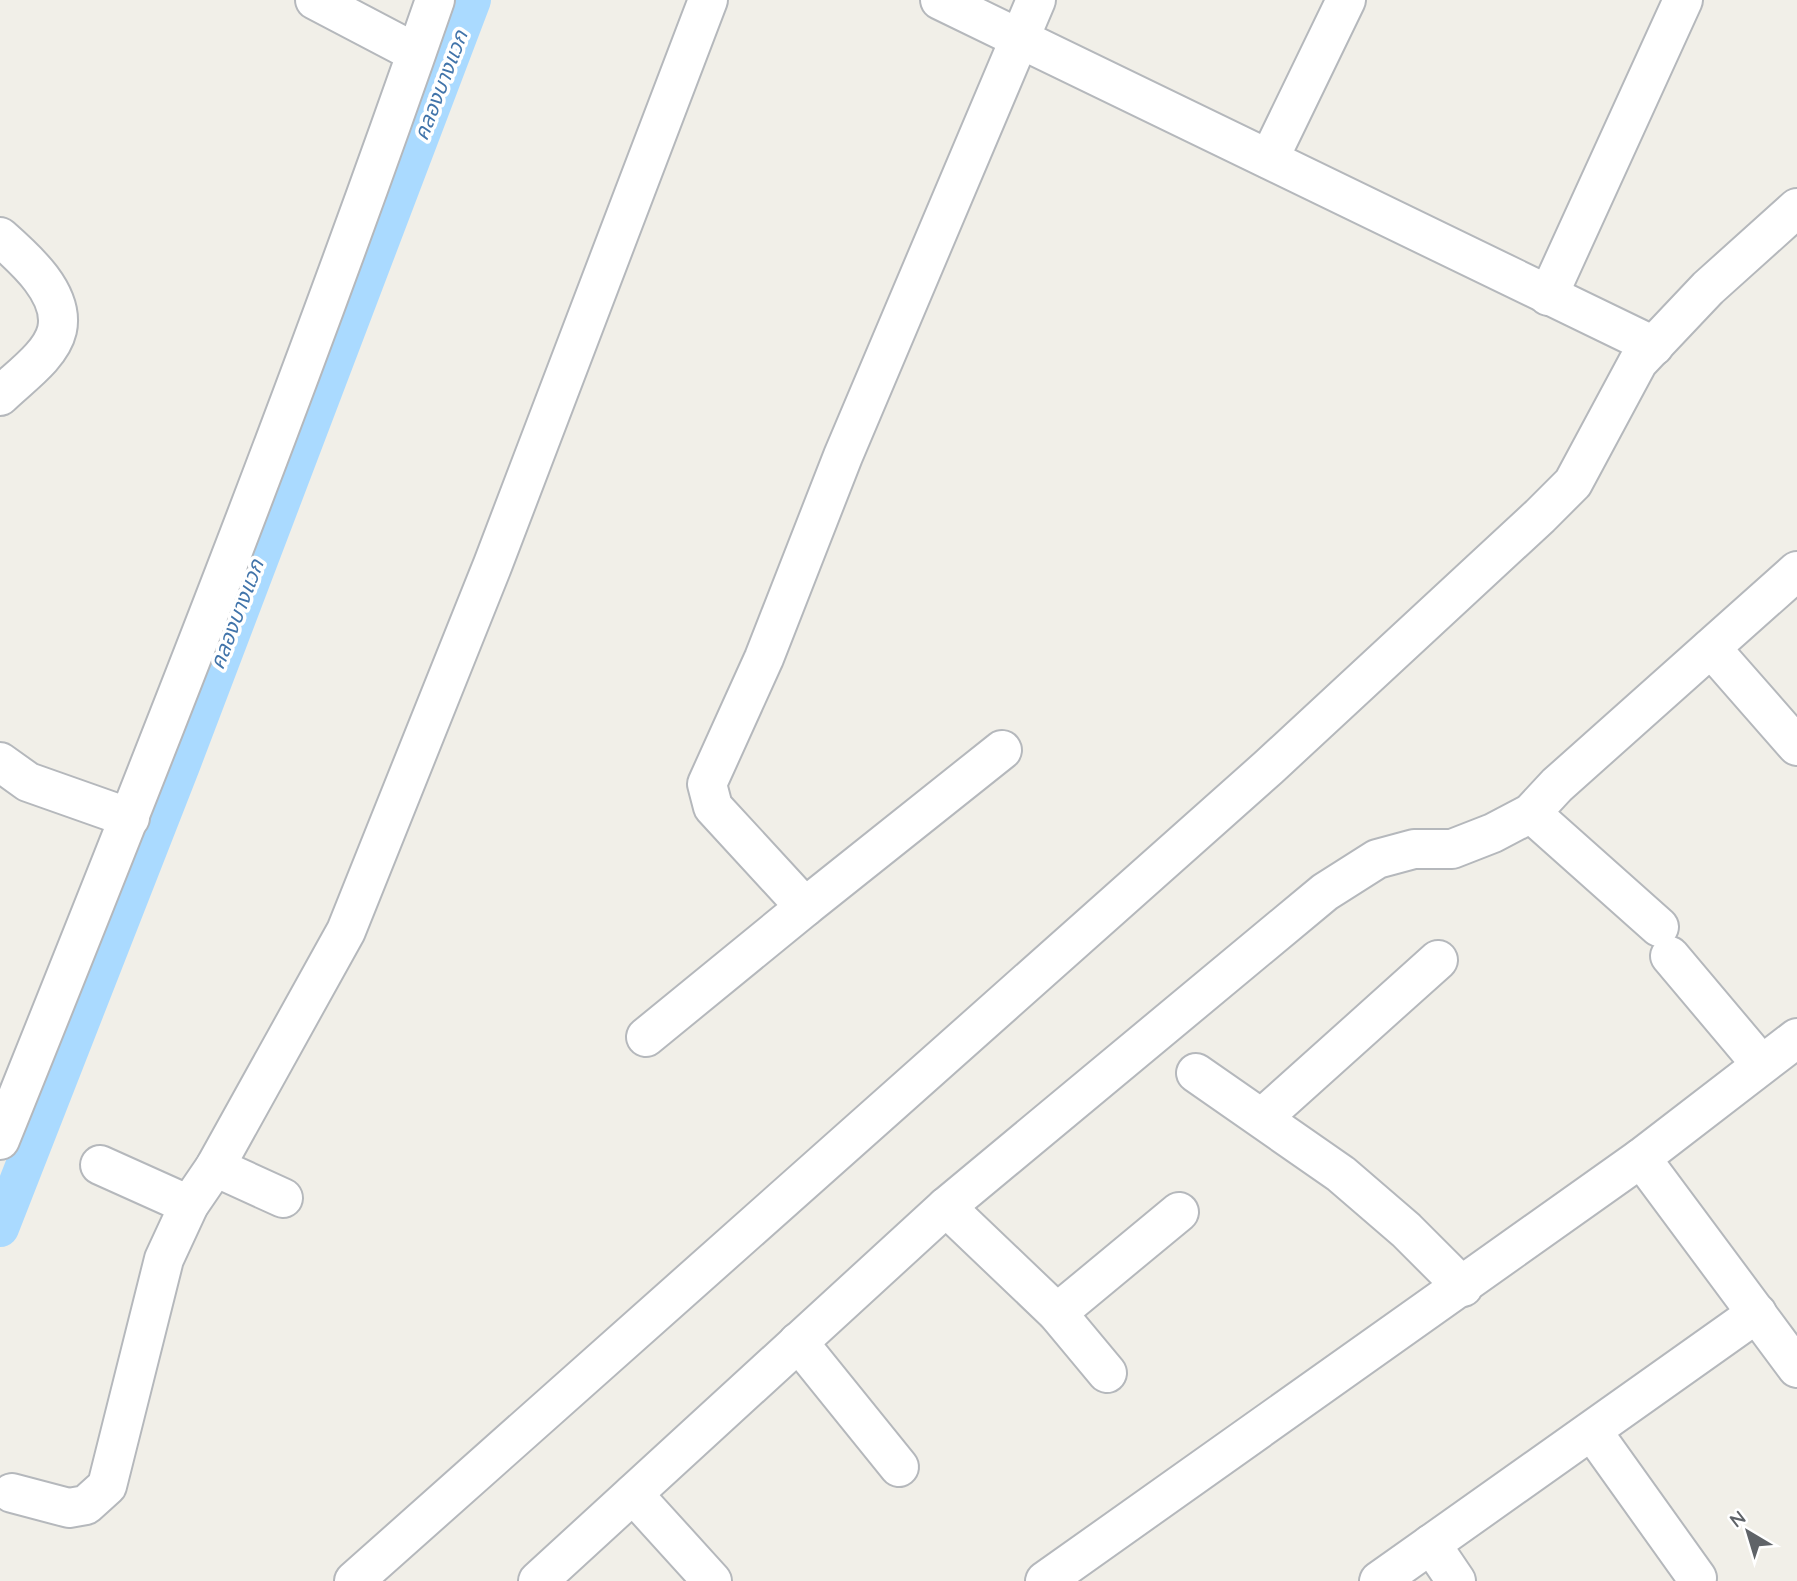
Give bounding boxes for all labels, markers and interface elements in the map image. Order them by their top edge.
water label: คลองบางแวก [407,25,473,144]
water label: คลองบางแวก [203,554,269,673]
north arrow [1713,1497,1783,1567]
text: N [1725,1505,1750,1532]

